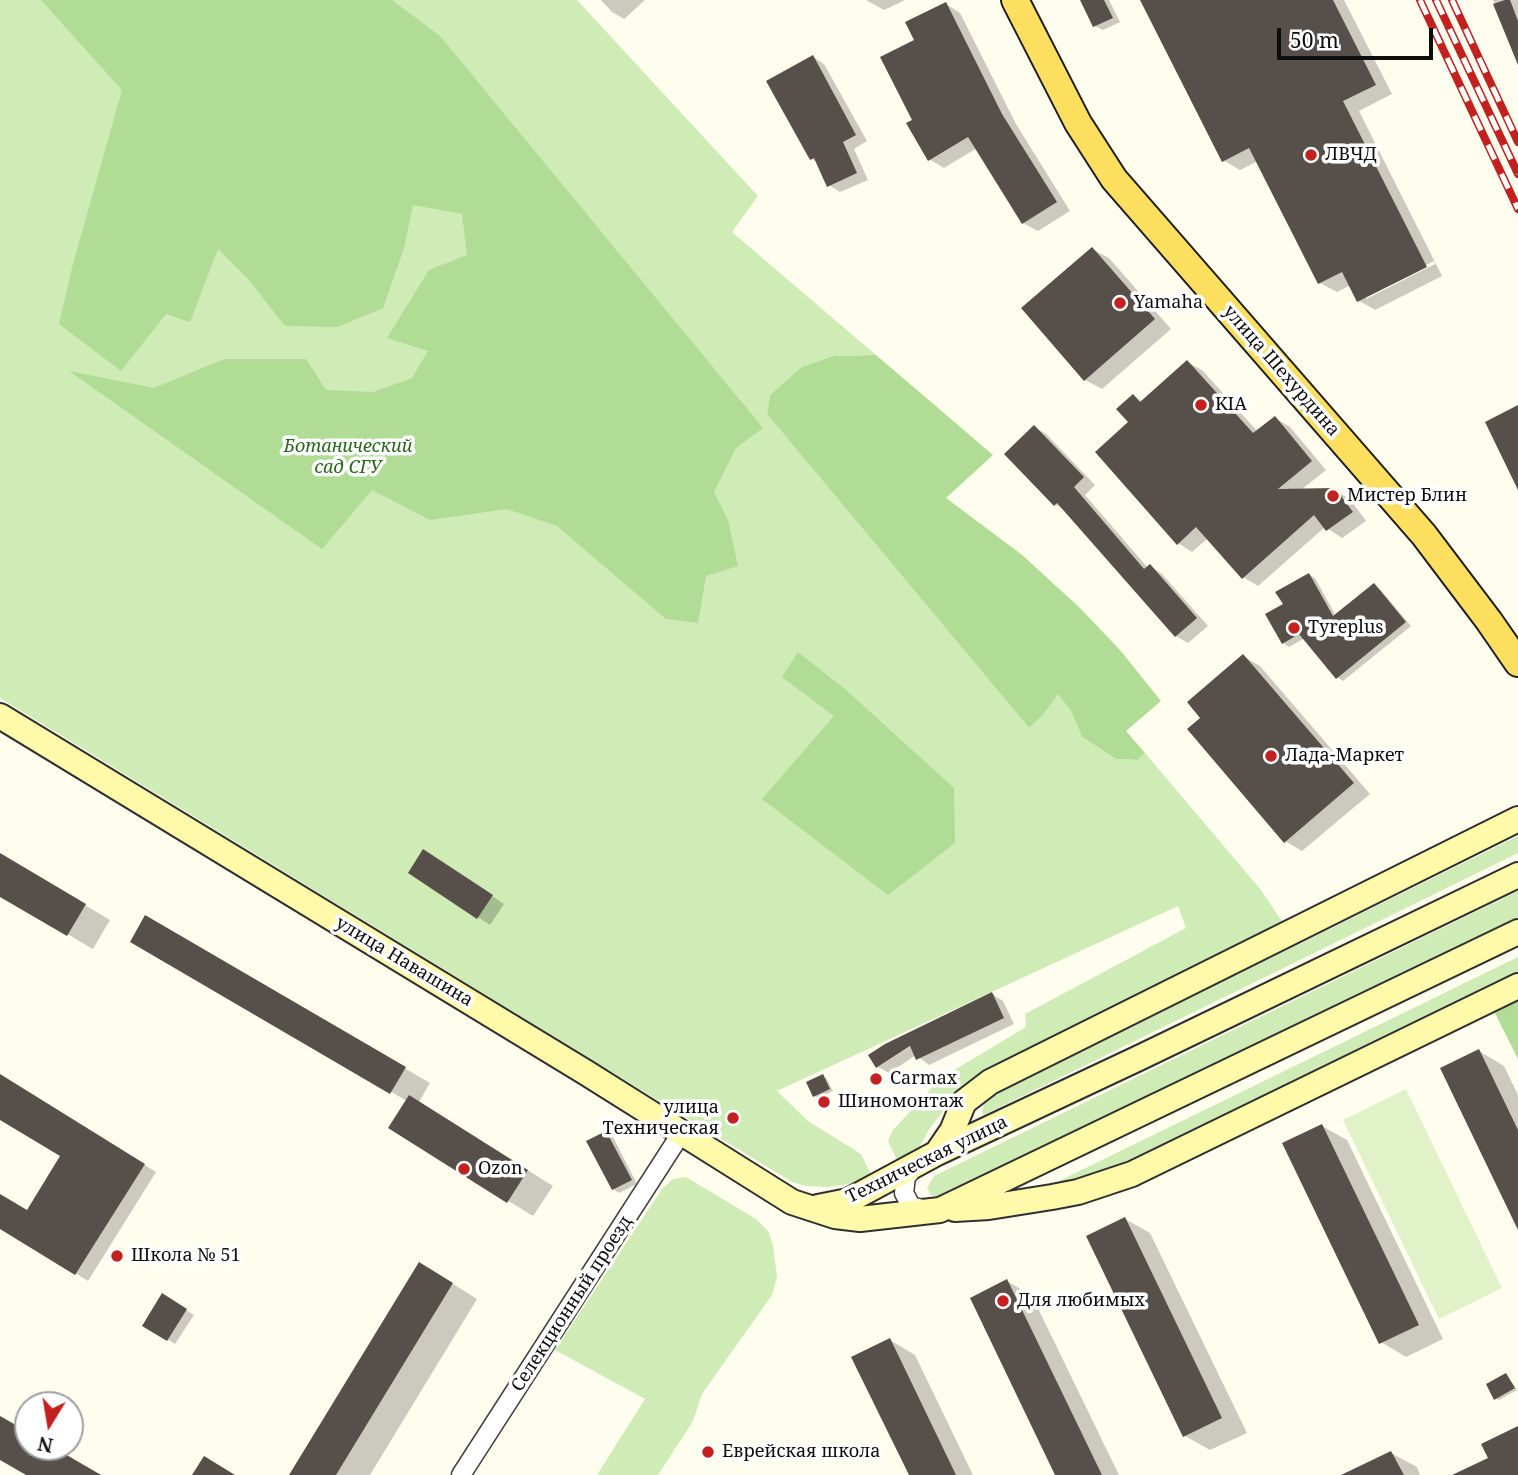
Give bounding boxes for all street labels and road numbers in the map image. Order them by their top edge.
street label: улица Шехурдина [1218,301,1344,441]
street label: улица Навашина [331,912,477,1012]
street label: Техническая улица [843,1112,1011,1208]
street label: Селекционный проезд [507,1212,637,1396]

